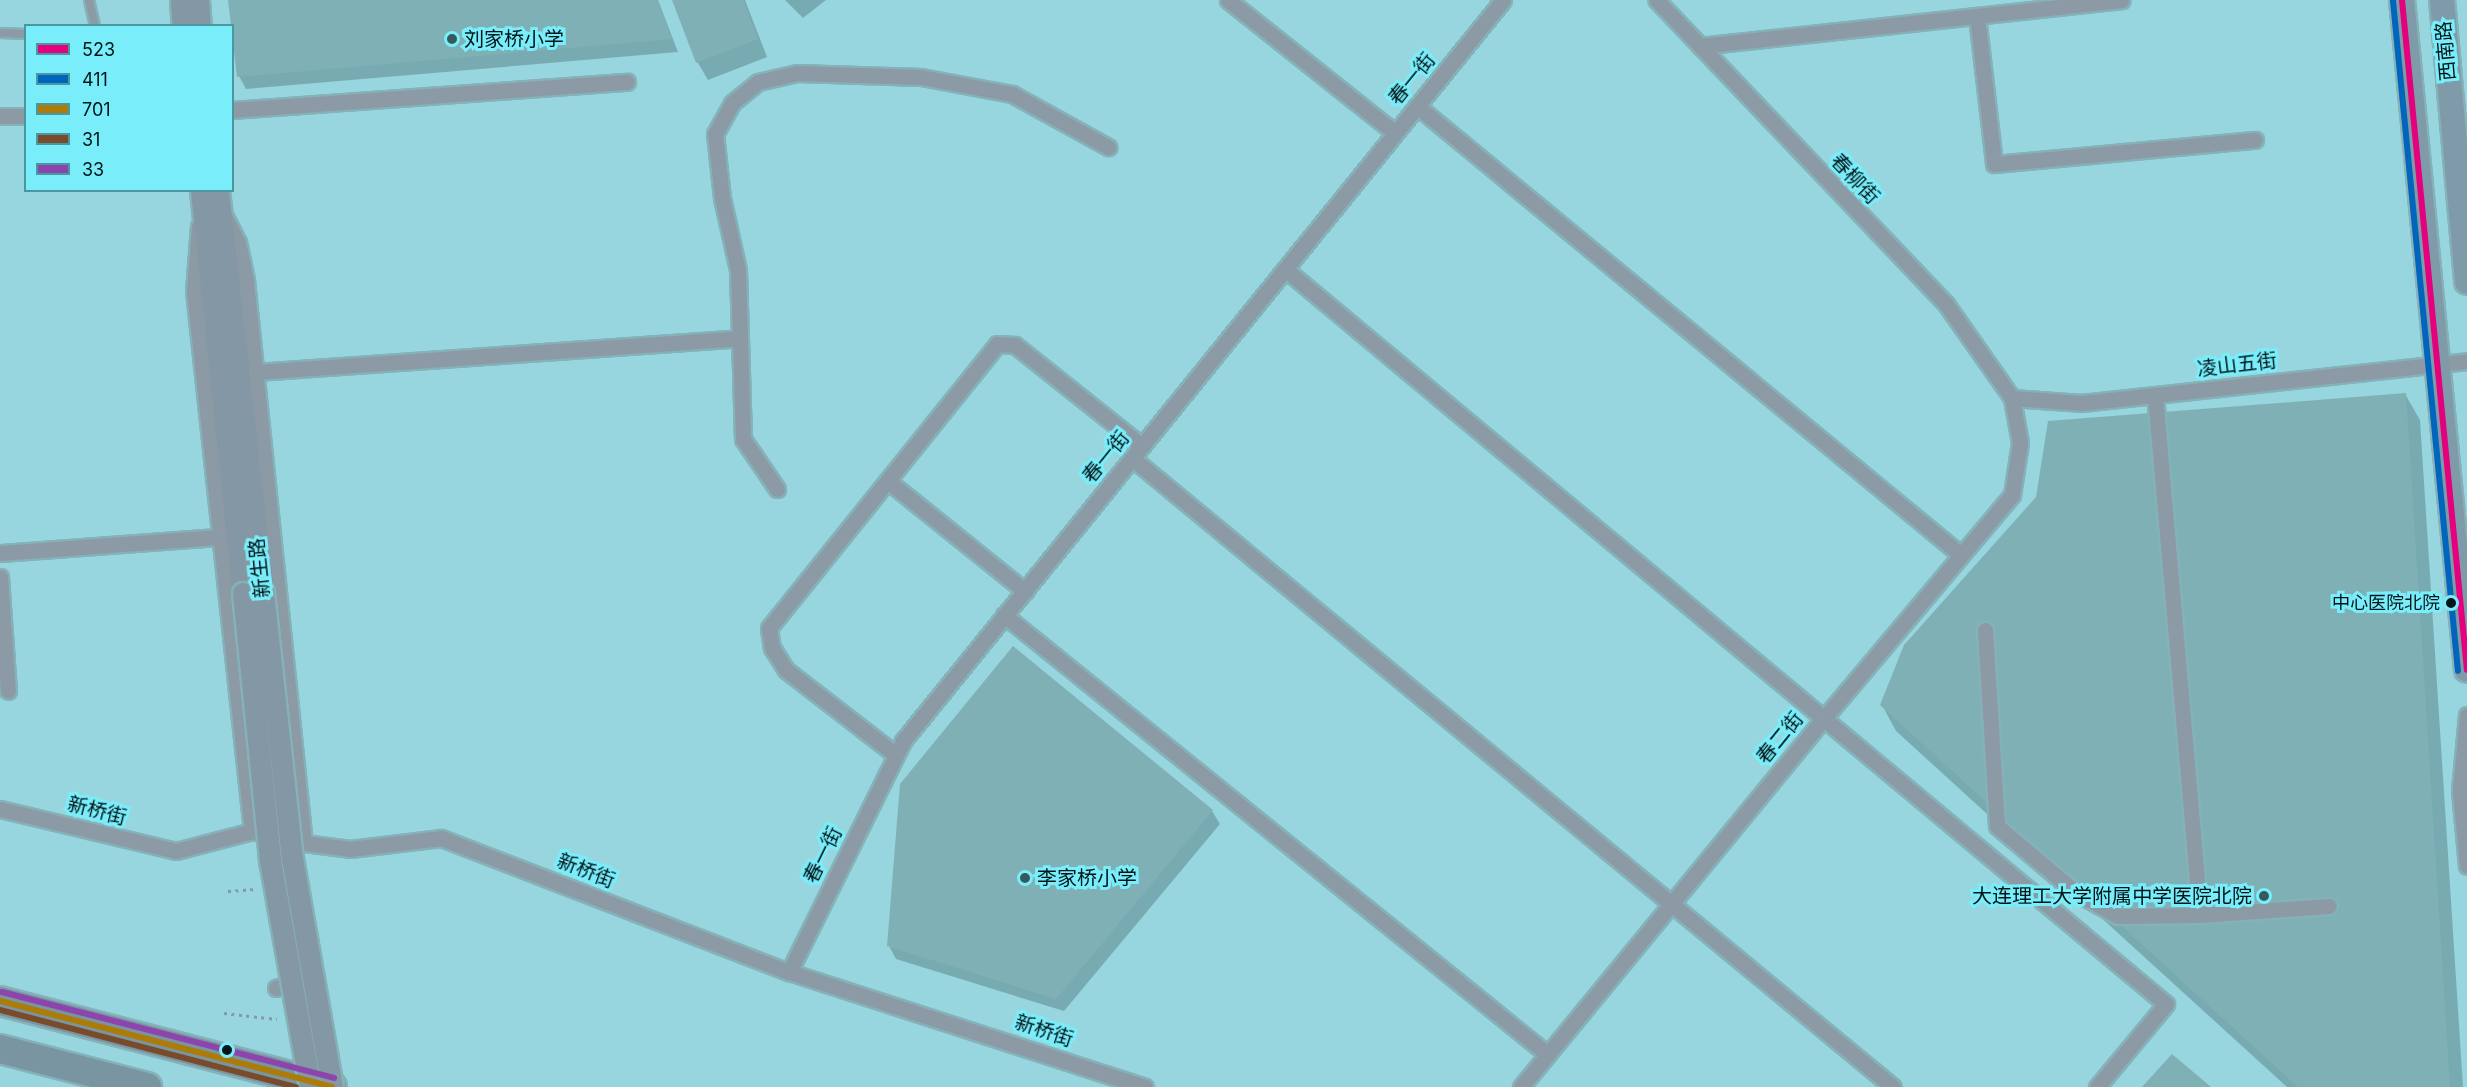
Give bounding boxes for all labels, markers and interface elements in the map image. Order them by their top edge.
street label: 西南路 [2431,20,2461,82]
legend [24,24,234,192]
place label: 刘家桥小学 [464,27,564,51]
marker: 刘家桥小学 [445,32,459,46]
text: 523 [82,39,115,60]
street label: 春一街 [1384,48,1440,110]
text: 411 [82,69,108,90]
text: 701 [82,99,111,120]
text: 31 [82,129,100,150]
street label: 春柳街 [1826,149,1884,209]
text: 33 [82,159,104,180]
street label: 凌山五街 [2196,348,2278,382]
street label: 春一街 [1078,426,1134,488]
street label: 新生路 [245,537,275,599]
place label: 中心医院北院 [2332,592,2440,614]
marker: 中心医院北院 [2445,597,2457,609]
street label: 春二街 [1752,707,1808,769]
street label: 新桥街 [65,792,129,830]
street label: 春一街 [799,823,847,887]
street label: 新桥街 [554,849,618,893]
place label: 李家桥小学 [1037,866,1137,890]
marker: 李家桥小学 [1018,871,1032,885]
place label: 大连理工大学附属中学医院北院 [1972,884,2252,908]
marker: 大连理工大学附属中学医院北院 [2257,889,2271,903]
street label: 新桥街 [1012,1010,1076,1052]
unlabelled marker [221,1044,233,1056]

